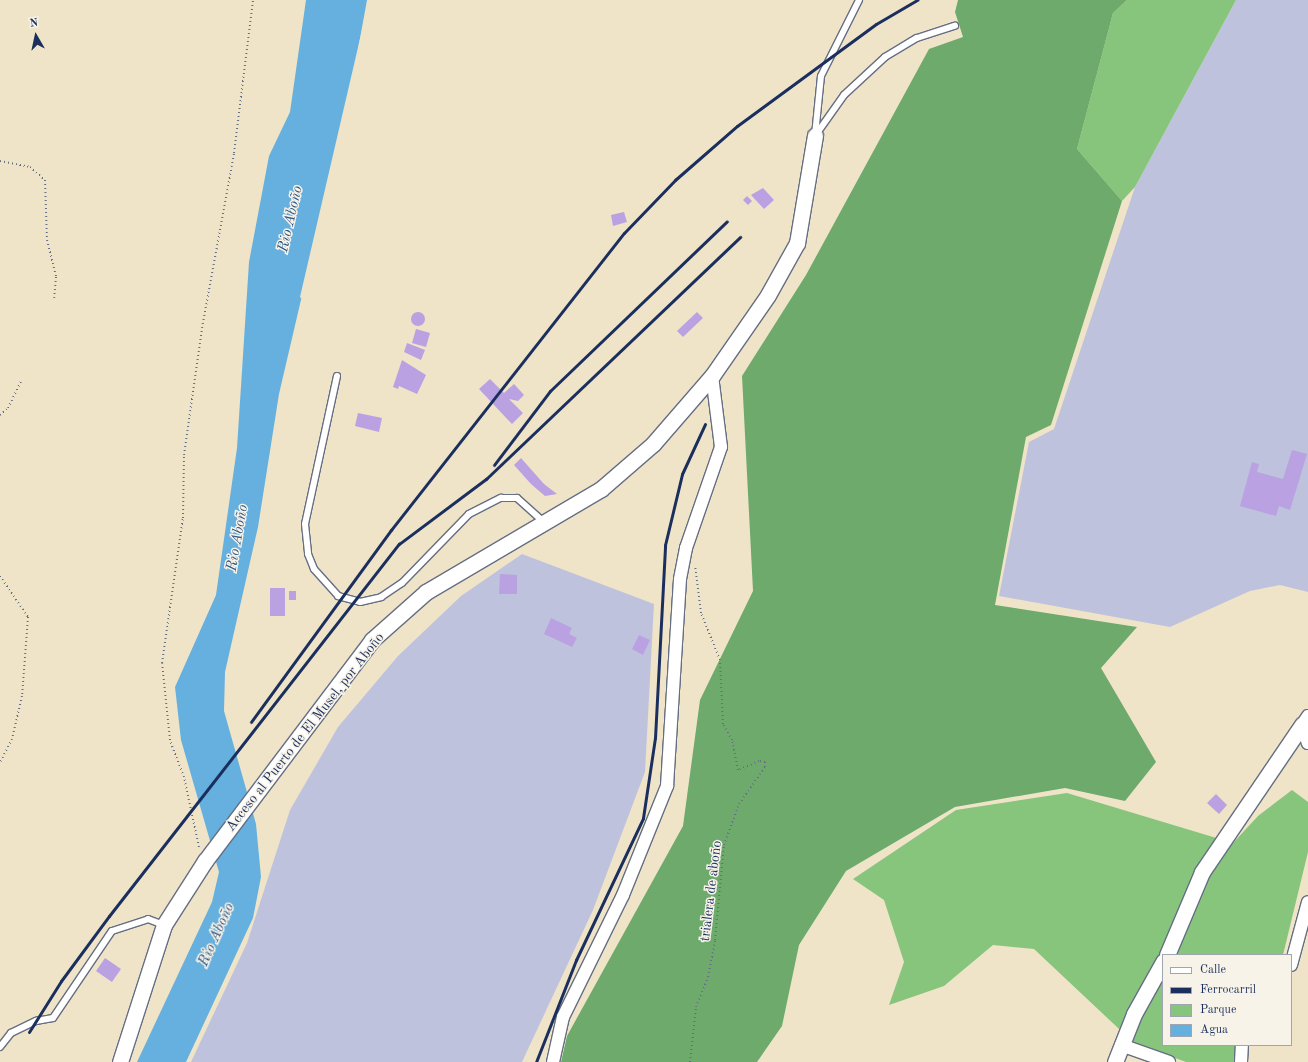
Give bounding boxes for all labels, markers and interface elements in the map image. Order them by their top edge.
north arrow [16,16,56,56]
text: N [29,18,39,30]
water label: Rio Aboño [275,184,307,254]
water label: Rio Aboño [223,503,253,573]
street label: Acceso al Puerto de El Musel, por Aboño [222,629,388,835]
street label: trialera de aboño [696,840,726,942]
water label: Rio Aboño [195,901,239,969]
legend [1162,954,1292,1046]
text: Calle [1200,964,1226,976]
text: Ferrocarril [1200,984,1256,996]
text: Parque [1200,1004,1236,1016]
text: Agua [1200,1024,1228,1036]

